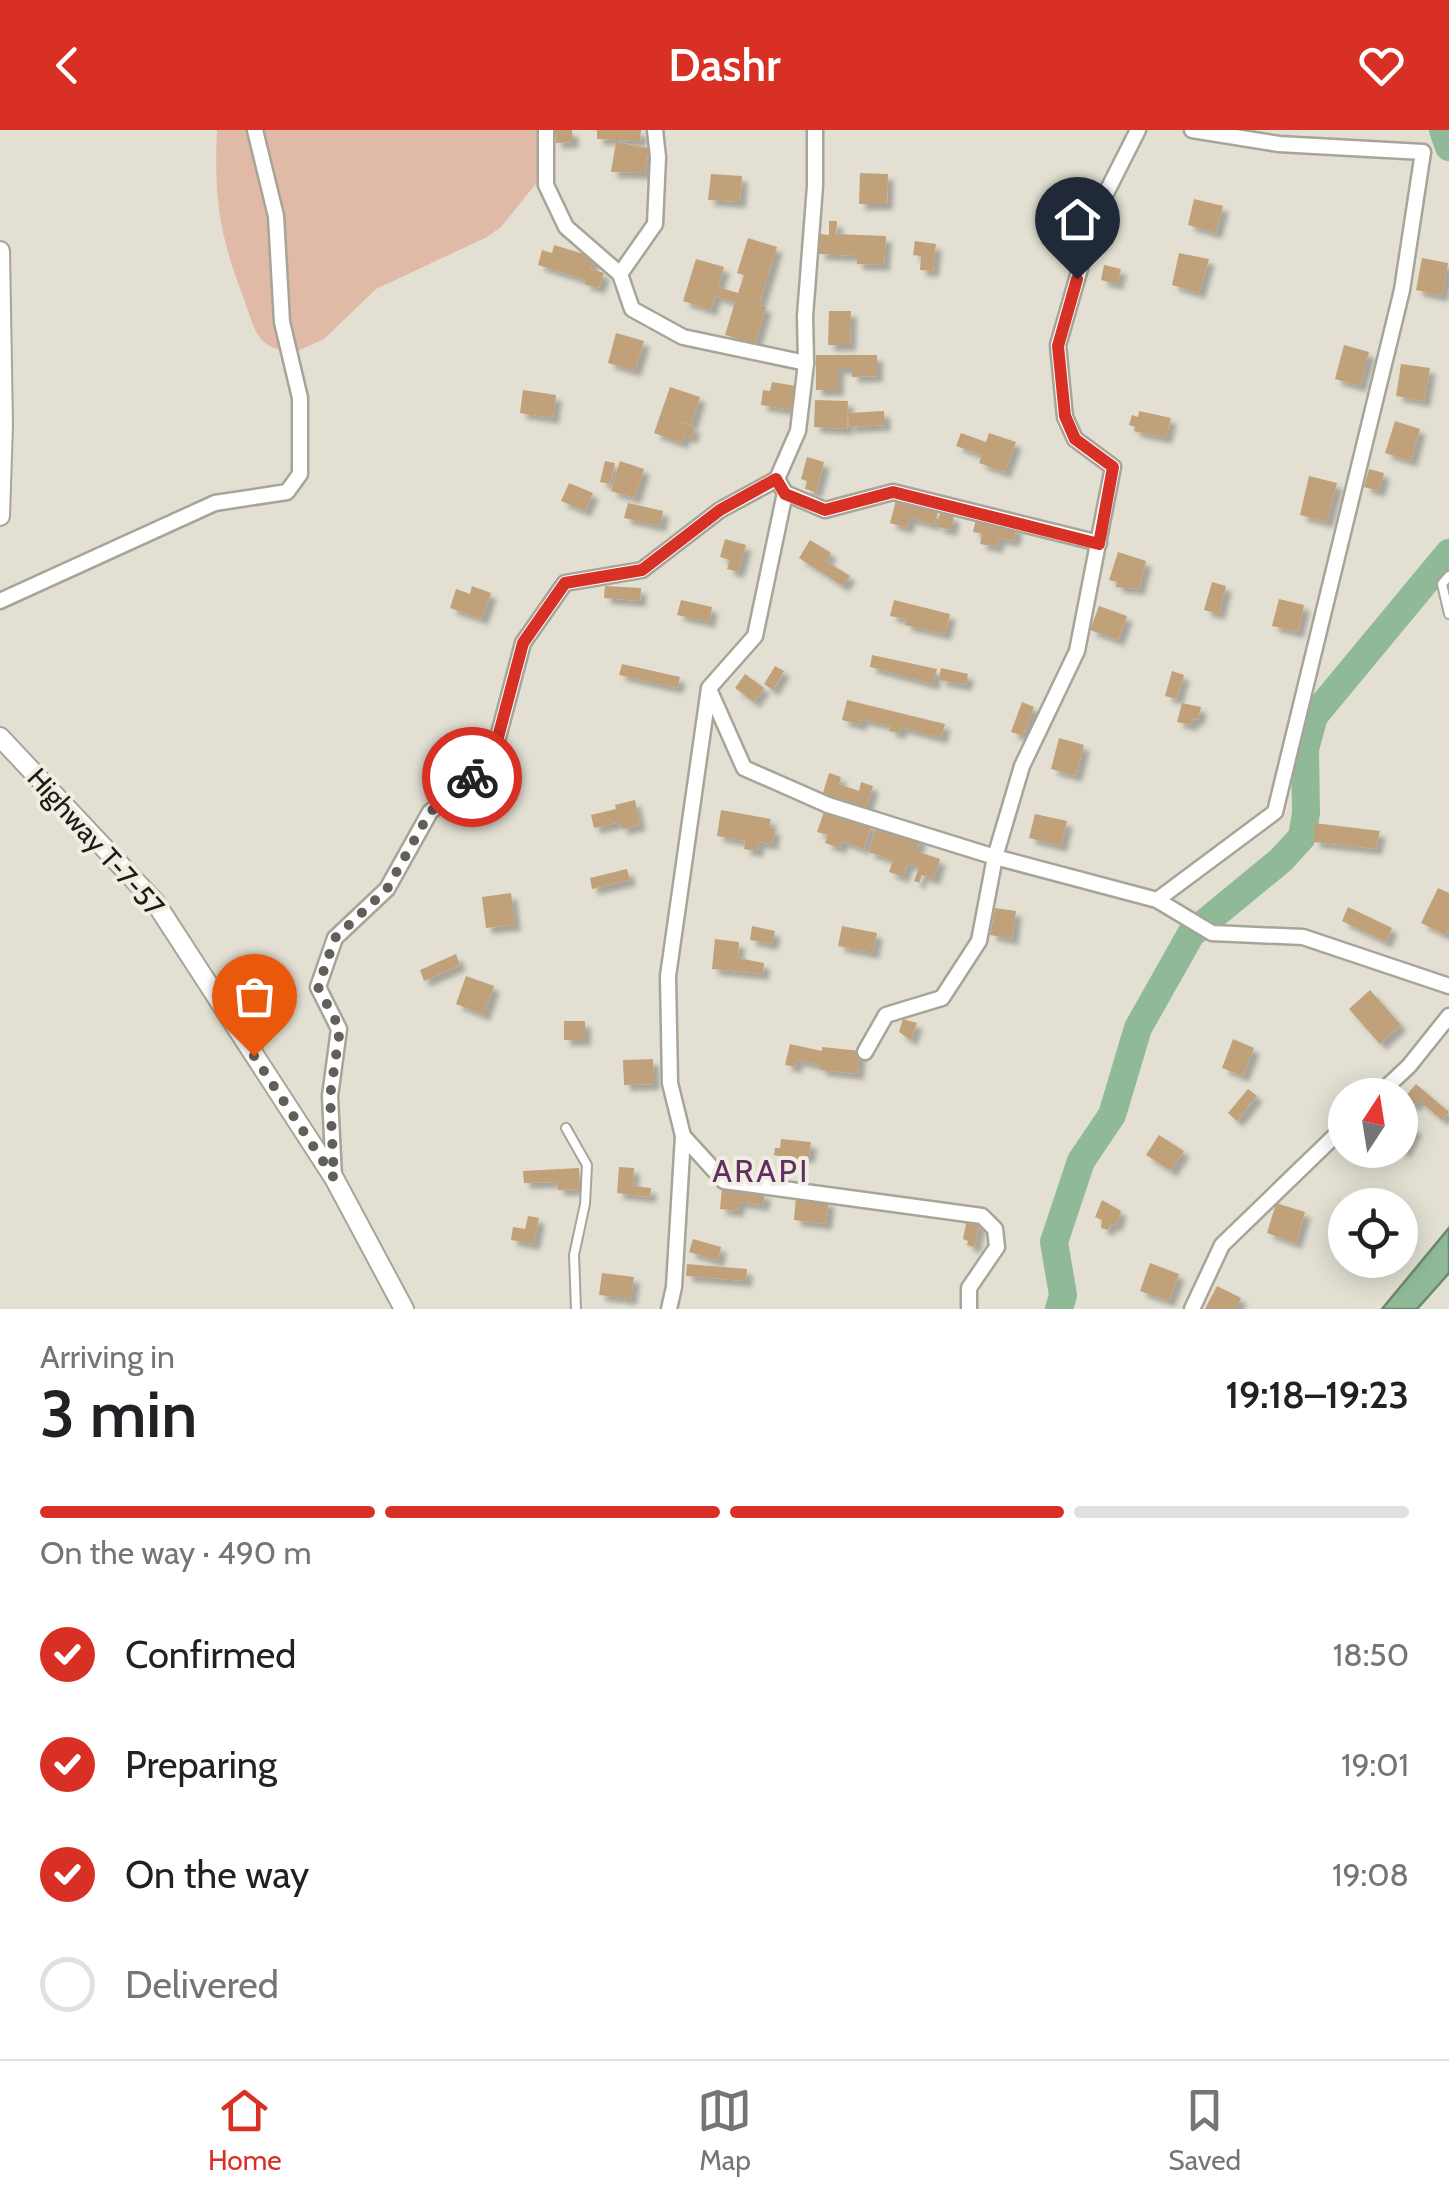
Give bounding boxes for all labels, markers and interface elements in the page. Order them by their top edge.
icon: back [40,38,95,93]
text: Dashr [668,38,781,92]
icon: heart [1354,38,1409,93]
pin [1035,177,1120,280]
icon: home [1050,192,1105,247]
courier [422,727,522,827]
icon: bike [445,750,500,805]
street label: Highway T-7-57 [21,761,171,923]
pin [212,954,297,1057]
icon: bag [227,969,282,1024]
north arrow [1328,1078,1418,1168]
map controls [1328,1078,1418,1278]
district label: ARAPI [712,1151,810,1190]
button: locate [1328,1188,1418,1278]
text: Arriving in [40,1337,175,1376]
text: 19:18–19:23 [1225,1371,1409,1418]
text: 3 min [40,1374,197,1453]
text: On the way · 490 m [40,1533,311,1572]
icon: check [40,1627,95,1682]
text: Confirmed [125,1631,296,1678]
text: 18:50 [1333,1635,1409,1674]
icon: check [40,1737,95,1792]
text: Preparing [125,1741,277,1788]
text: 19:01 [1341,1745,1409,1784]
icon: check [40,1847,95,1902]
text: On the way [125,1851,309,1898]
text: 19:08 [1332,1855,1409,1894]
text: Delivered [125,1961,279,2008]
tab: Home [208,2083,282,2177]
tab: Map [697,2083,752,2177]
tab: Saved [1168,2083,1241,2177]

